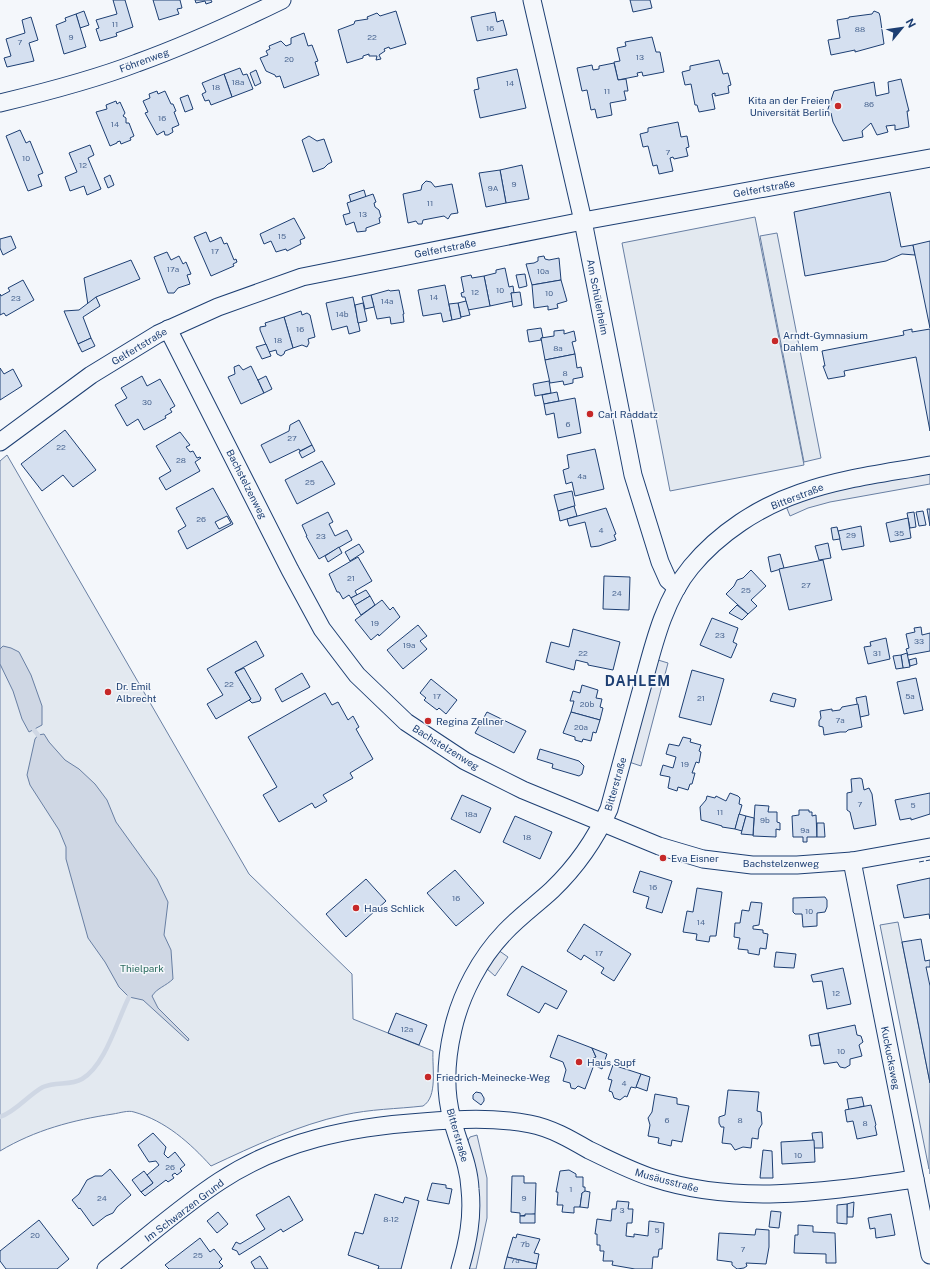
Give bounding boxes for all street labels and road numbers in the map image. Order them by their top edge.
street label: Föhrenweg [118,45,170,75]
street label: Gelfertstraße [732,177,796,199]
street label: Gelfertstraße [413,236,477,260]
street label: Am Schülerheim [585,258,611,336]
street label: Gelfertstraße [109,325,169,367]
street label: Bachstelzenweg [224,447,270,521]
street label: Bitterstraße [769,480,825,512]
street label: Bachstelzenweg [410,722,482,772]
street label: Bitterstraße [602,755,629,812]
street label: Bachstelzenweg [743,857,819,869]
street label: Kuckucksweg [879,1025,903,1091]
street label: Bitterstraße [445,1107,472,1164]
street label: Musäusstraße [634,1166,701,1194]
street label: Im Schwarzen Grund [142,1176,226,1244]

